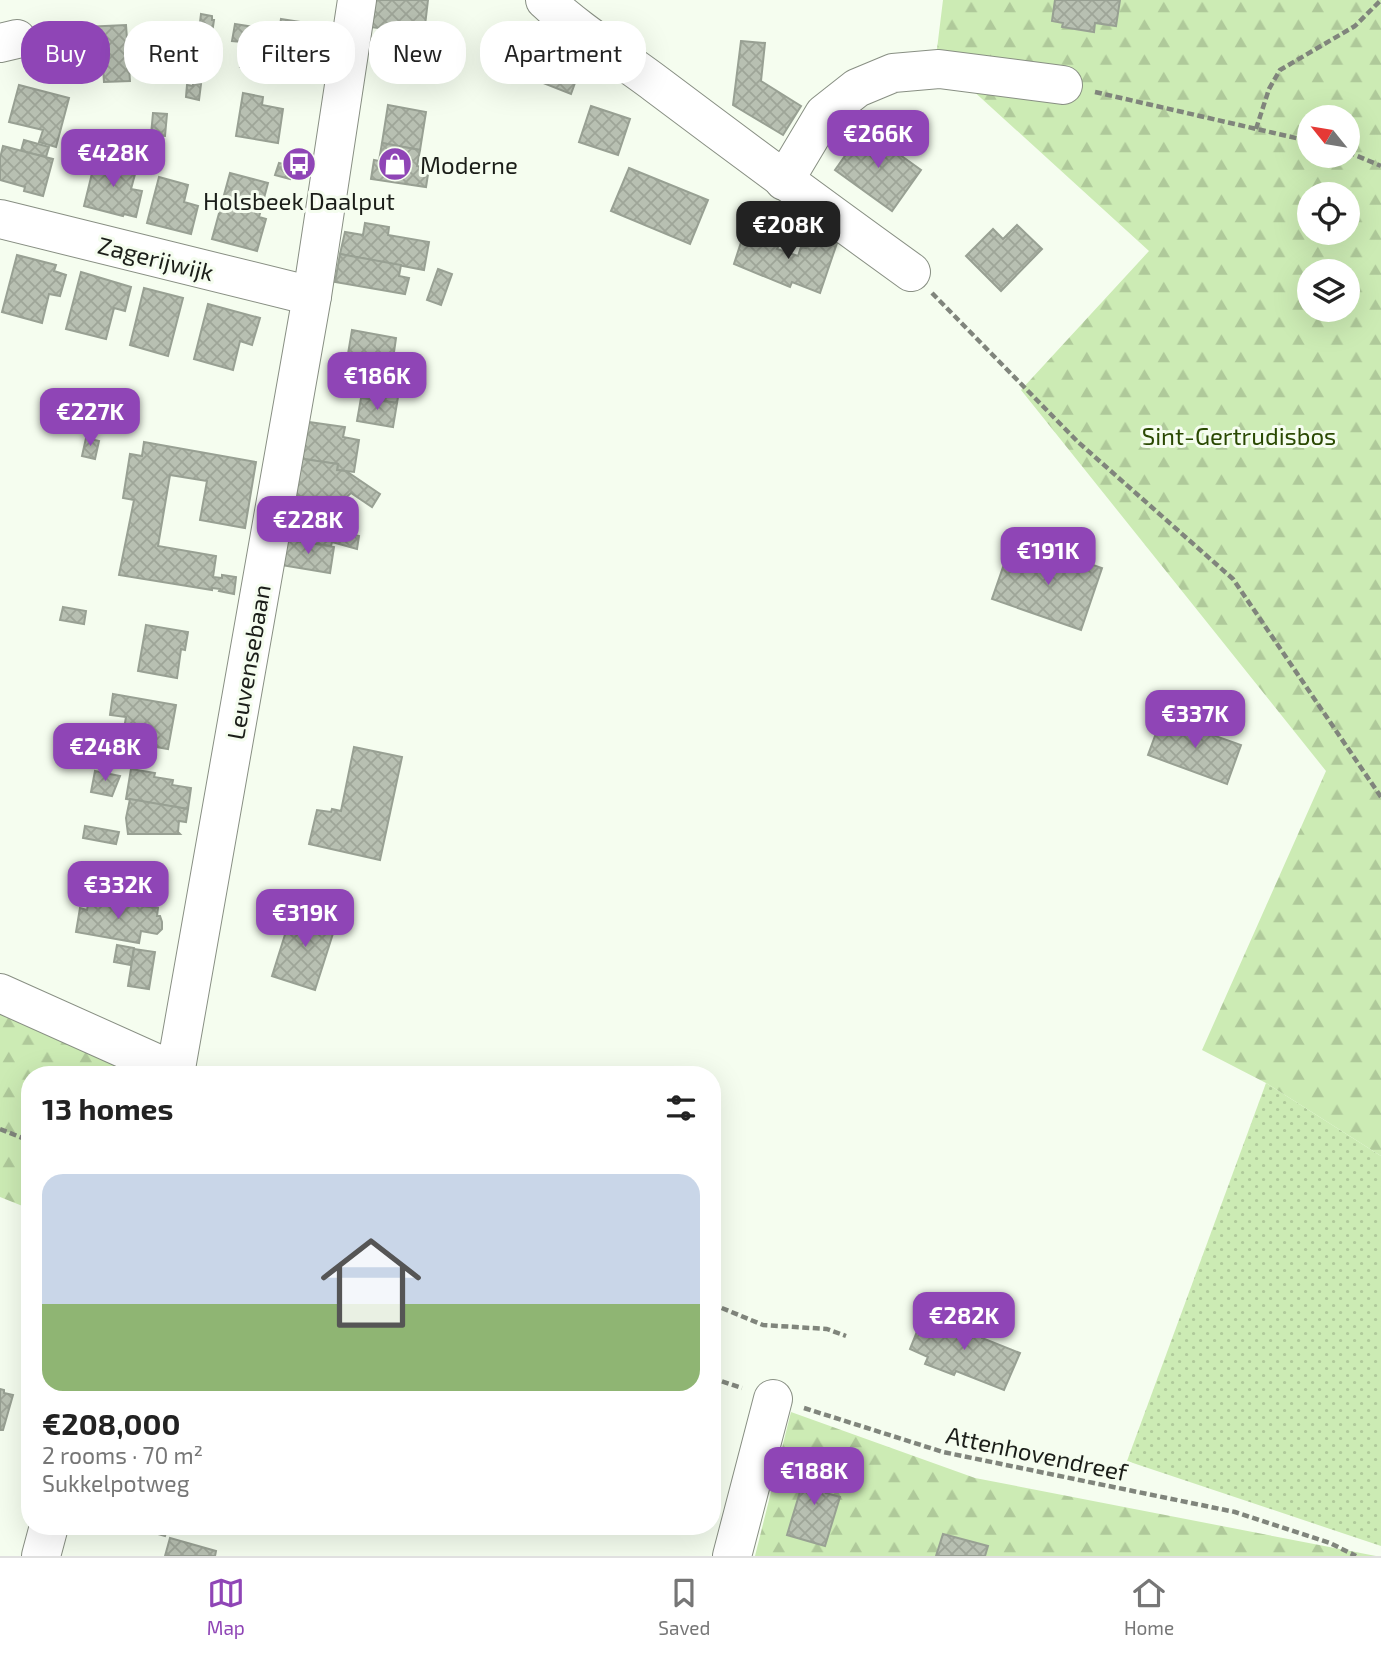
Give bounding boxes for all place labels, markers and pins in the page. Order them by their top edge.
pin: €266K [829,110,927,170]
pin: €428K [64,130,162,189]
bus stop icon: Holsbeek Daalput [280,145,318,183]
shop icon: Moderne [376,145,414,183]
place label: Moderne [420,150,518,179]
place label: Holsbeek Daalput [203,186,395,215]
pin: €208K [739,202,837,261]
pin: €186K [328,352,426,412]
pin: €227K [41,388,139,448]
pin: €228K [259,496,357,556]
pin: €191K [999,528,1097,587]
pin: €337K [1146,690,1244,750]
pin: €248K [56,724,154,783]
pin: €332K [69,862,167,921]
pin: €319K [256,890,354,949]
pin: €282K [915,1292,1013,1352]
pin: €188K [765,1448,863,1507]

